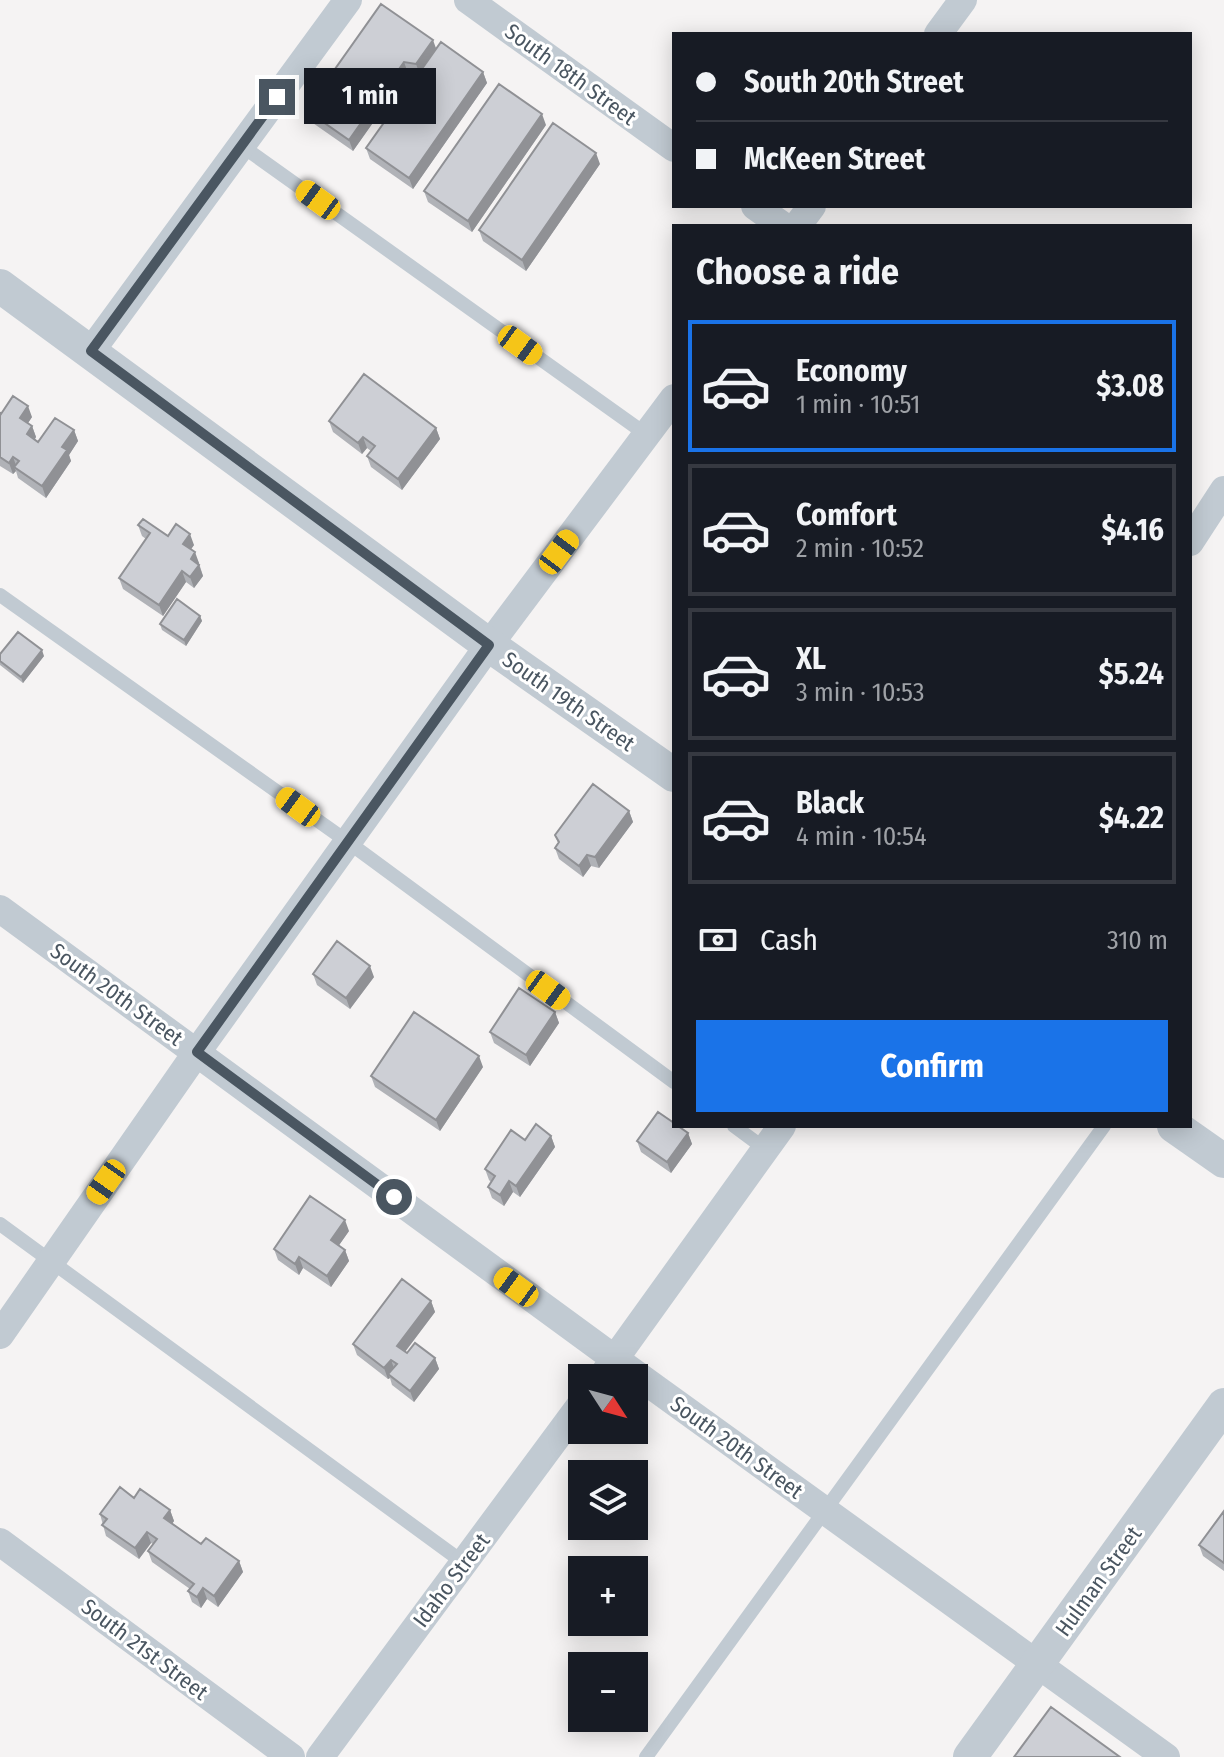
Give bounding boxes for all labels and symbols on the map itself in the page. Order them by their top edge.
street label: South 18th Street [500,18,642,132]
callout: 1 min [305,69,437,125]
route end [259,79,295,115]
car [292,176,344,224]
car [494,321,546,369]
car [535,526,583,578]
street label: South 19th Street [497,646,641,757]
car [272,783,324,831]
street label: South 20th Street [45,937,189,1052]
car [522,966,574,1014]
car [82,1155,130,1209]
route start [376,1179,412,1215]
car [490,1263,542,1311]
north arrow [568,1364,648,1444]
street label: South 20th Street [665,1390,809,1505]
street label: Hulman Street [1050,1520,1148,1641]
street label: Idaho Street [407,1527,496,1633]
street label: South 21st Street [76,1593,214,1706]

